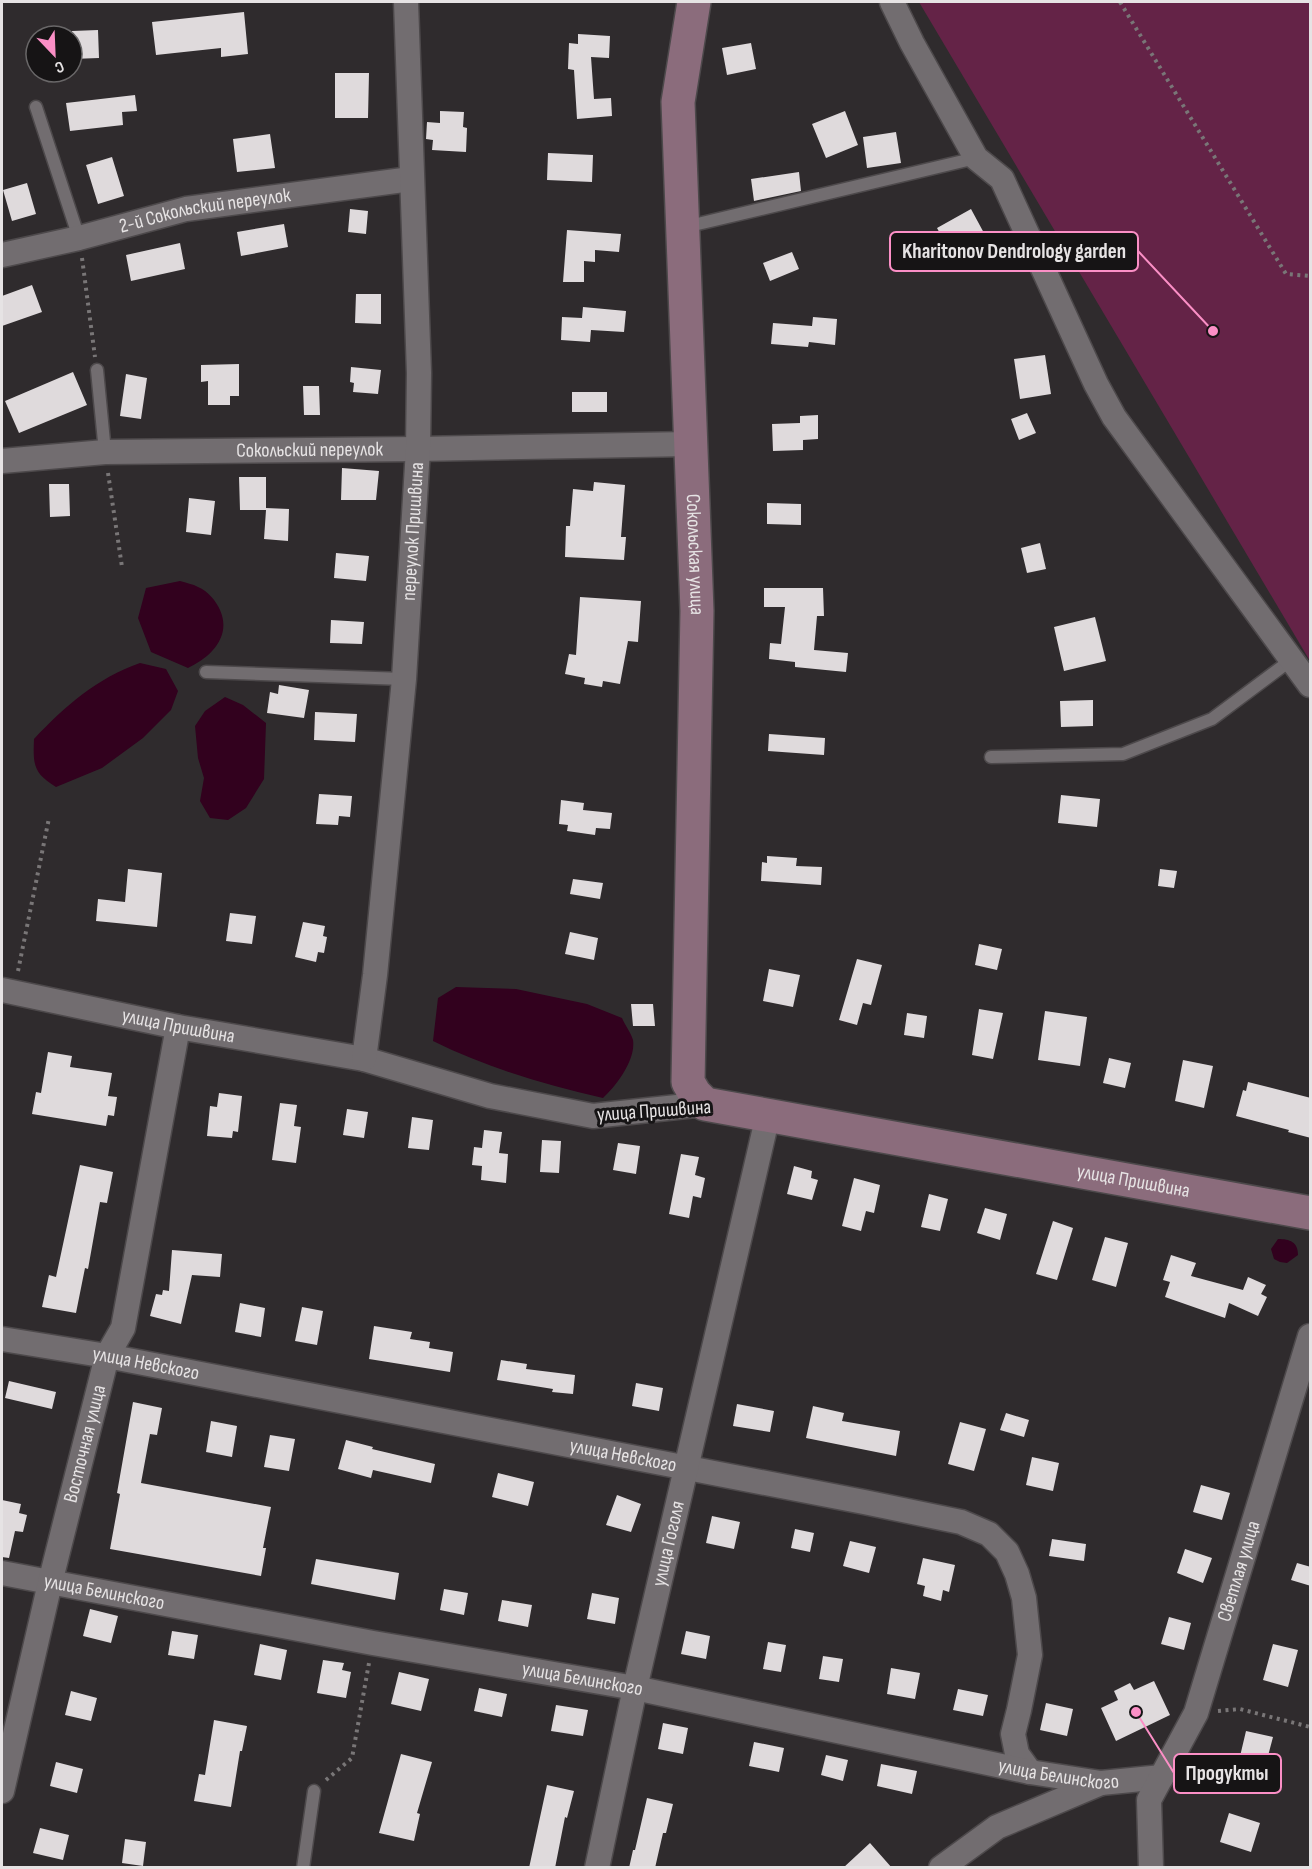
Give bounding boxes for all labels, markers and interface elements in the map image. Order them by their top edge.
north arrow [24,24,84,84]
text: С [52,56,67,77]
street label: 2-й Сокольский переулок [116,183,292,239]
callout: Kharitonov Dendrology garden [890,232,1138,271]
text: Kharitonov Dendrology garden [902,239,1126,264]
street label: Сокольский переулок [236,437,384,463]
street label: переулок Пришвина [397,461,429,601]
street label: Сокольская улица [681,493,709,615]
street label: улица Пришвина [120,1004,237,1049]
street label: улица Пришвина [596,1095,712,1127]
street label: улица Пришвина [1075,1159,1192,1203]
street label: улица Невского [91,1342,201,1386]
street label: Восточная улица [59,1382,111,1505]
street label: улица Невского [568,1434,678,1478]
street label: улица Гоголя [647,1499,690,1589]
street label: Светлая улица [1212,1518,1265,1625]
street label: улица Белинского [42,1569,166,1615]
street label: улица Белинского [520,1657,645,1701]
street label: улица Белинского [996,1754,1120,1795]
callout: Продукты [1174,1754,1281,1793]
text: Продукты [1186,1761,1268,1786]

